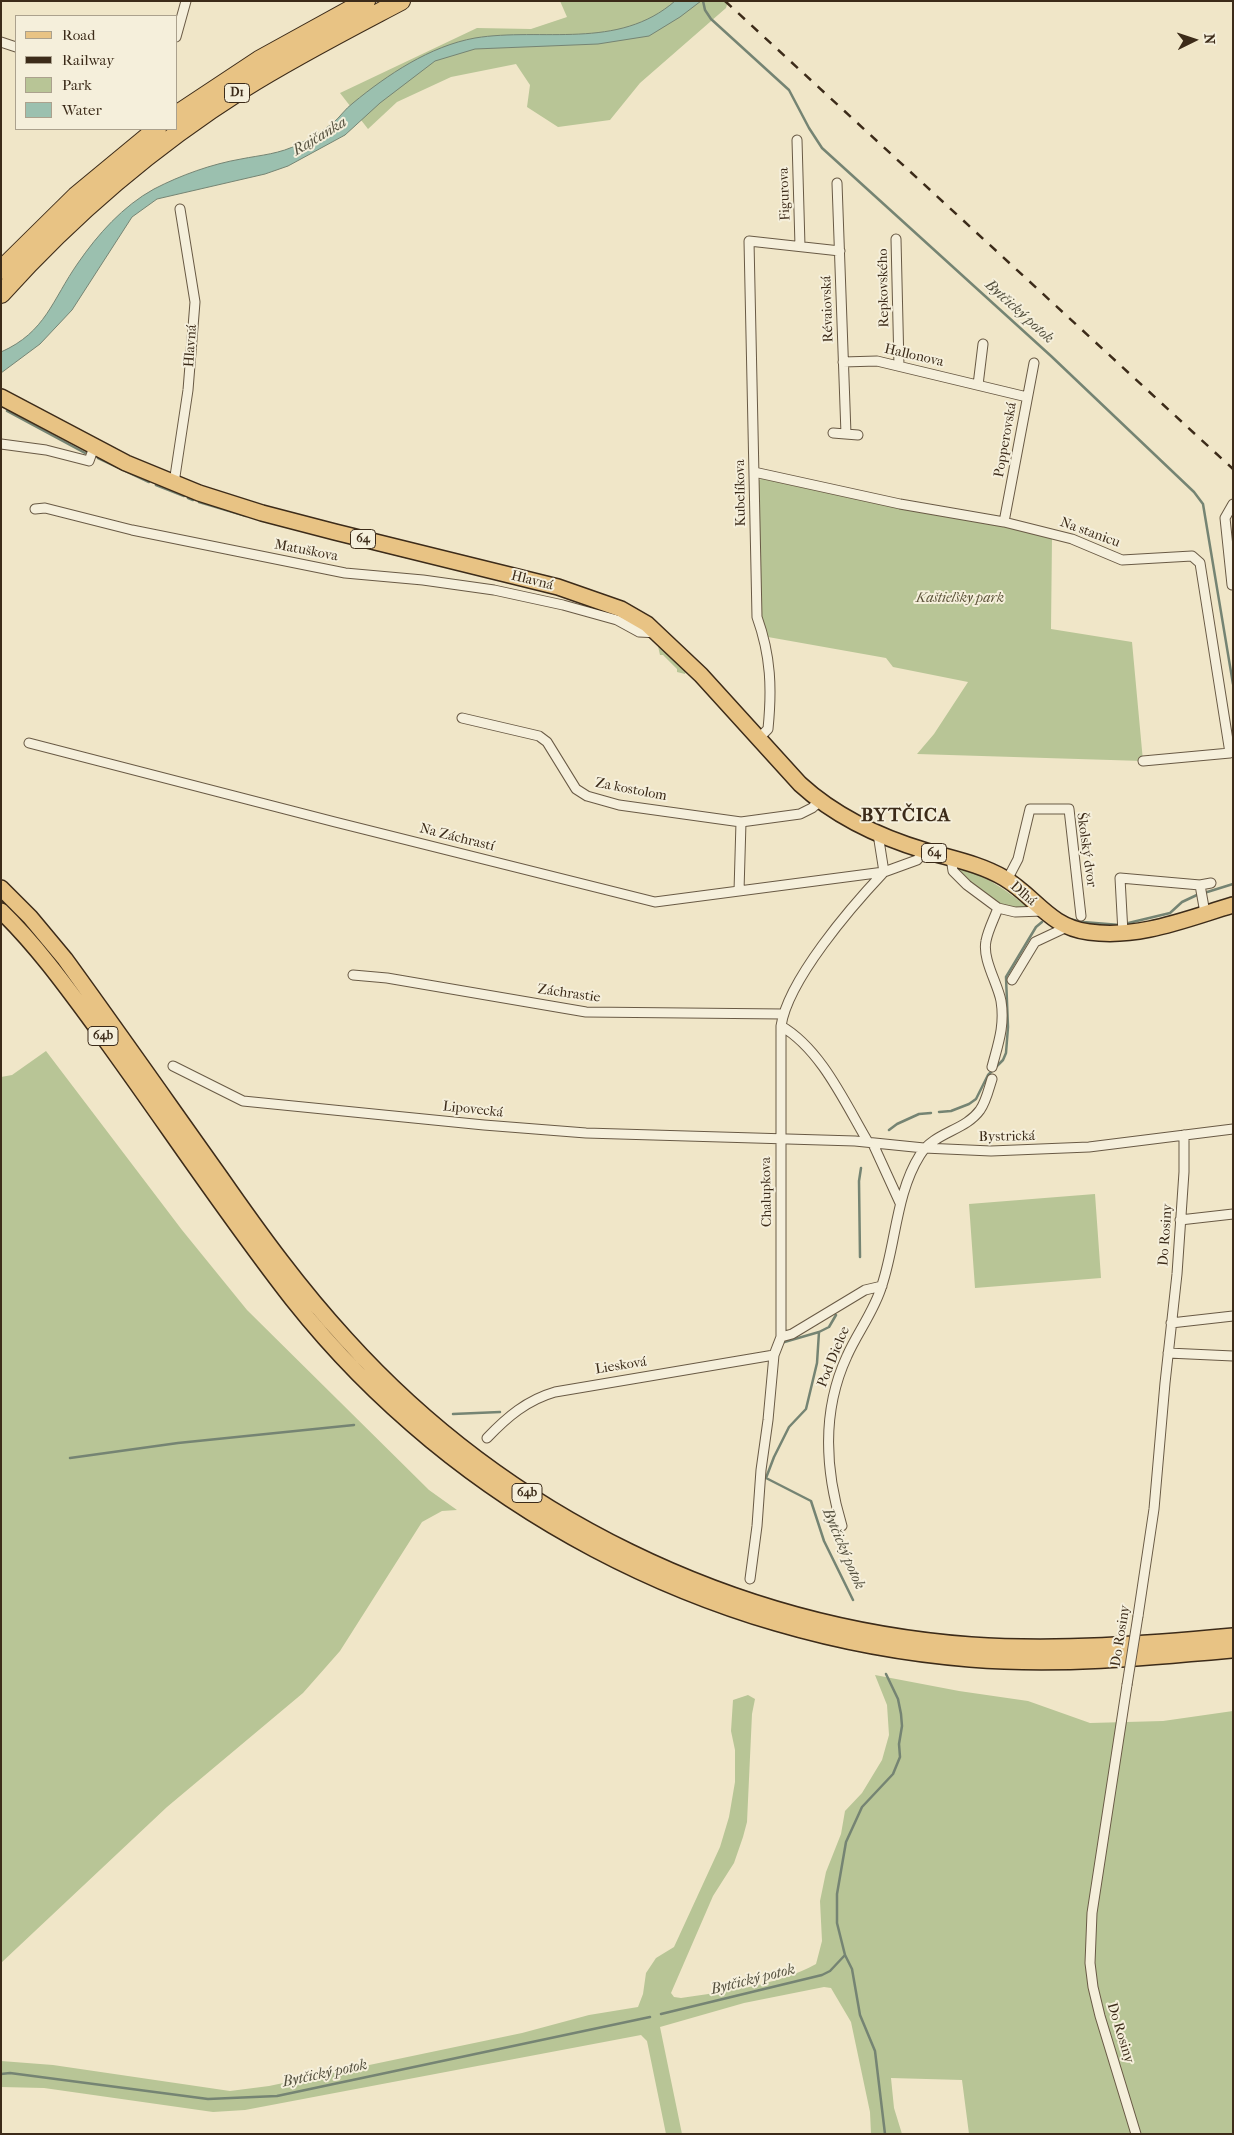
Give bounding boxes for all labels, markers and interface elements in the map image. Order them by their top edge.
legend [15,15,178,130]
north arrow [1169,15,1219,65]
text: Road [62,26,95,44]
text: N [1201,33,1218,45]
text: Railway [62,51,114,69]
text: Park [62,76,92,94]
road number: D1 [224,84,250,102]
text: Water [62,101,102,119]
water label: Rajčanka [290,114,350,160]
street label: Figurova [776,167,794,221]
street label: Repkovského [875,248,893,328]
street label: Révaiovská [818,275,838,343]
water label: Bytčický potok [981,276,1057,348]
street label: Hlavná [181,324,201,368]
street label: Hallonova [883,341,945,371]
street label: Popperovská [991,401,1021,479]
street label: Kubelíkova [732,459,750,527]
street label: Na stanicu [1058,514,1122,552]
road number: 64 [350,530,376,548]
street label: Matuškova [273,537,339,565]
street label: Hlavná [509,568,555,594]
park label: Kaštieľsky park [916,591,1004,607]
street label: Za kostolom [594,775,668,805]
district label: BYTČICA [860,805,952,827]
street label: Školský dvor [1072,812,1100,888]
street label: Na Záchrastí [418,821,496,855]
road number: 64 [922,844,946,862]
street label: Dlhá [1007,878,1039,910]
street label: Záchrastie [536,981,602,1007]
road number: 64b [88,1026,118,1046]
street label: Lipovecká [442,1098,504,1122]
street label: Bystrická [979,1128,1035,1146]
street label: Chalupkova [758,1157,776,1227]
street label: Do Rosiny [1155,1203,1177,1267]
street label: Pod Dielce [814,1324,854,1390]
street label: Liesková [594,1354,648,1378]
road number: 64b [512,1484,542,1502]
water label: Bytčický potok [818,1506,868,1592]
street label: Do Rosiny [1108,1604,1134,1668]
water label: Bytčický potok [709,1961,797,1999]
street label: Do Rosiny [1103,2001,1137,2065]
water label: Bytčický potok [281,2056,369,2092]

